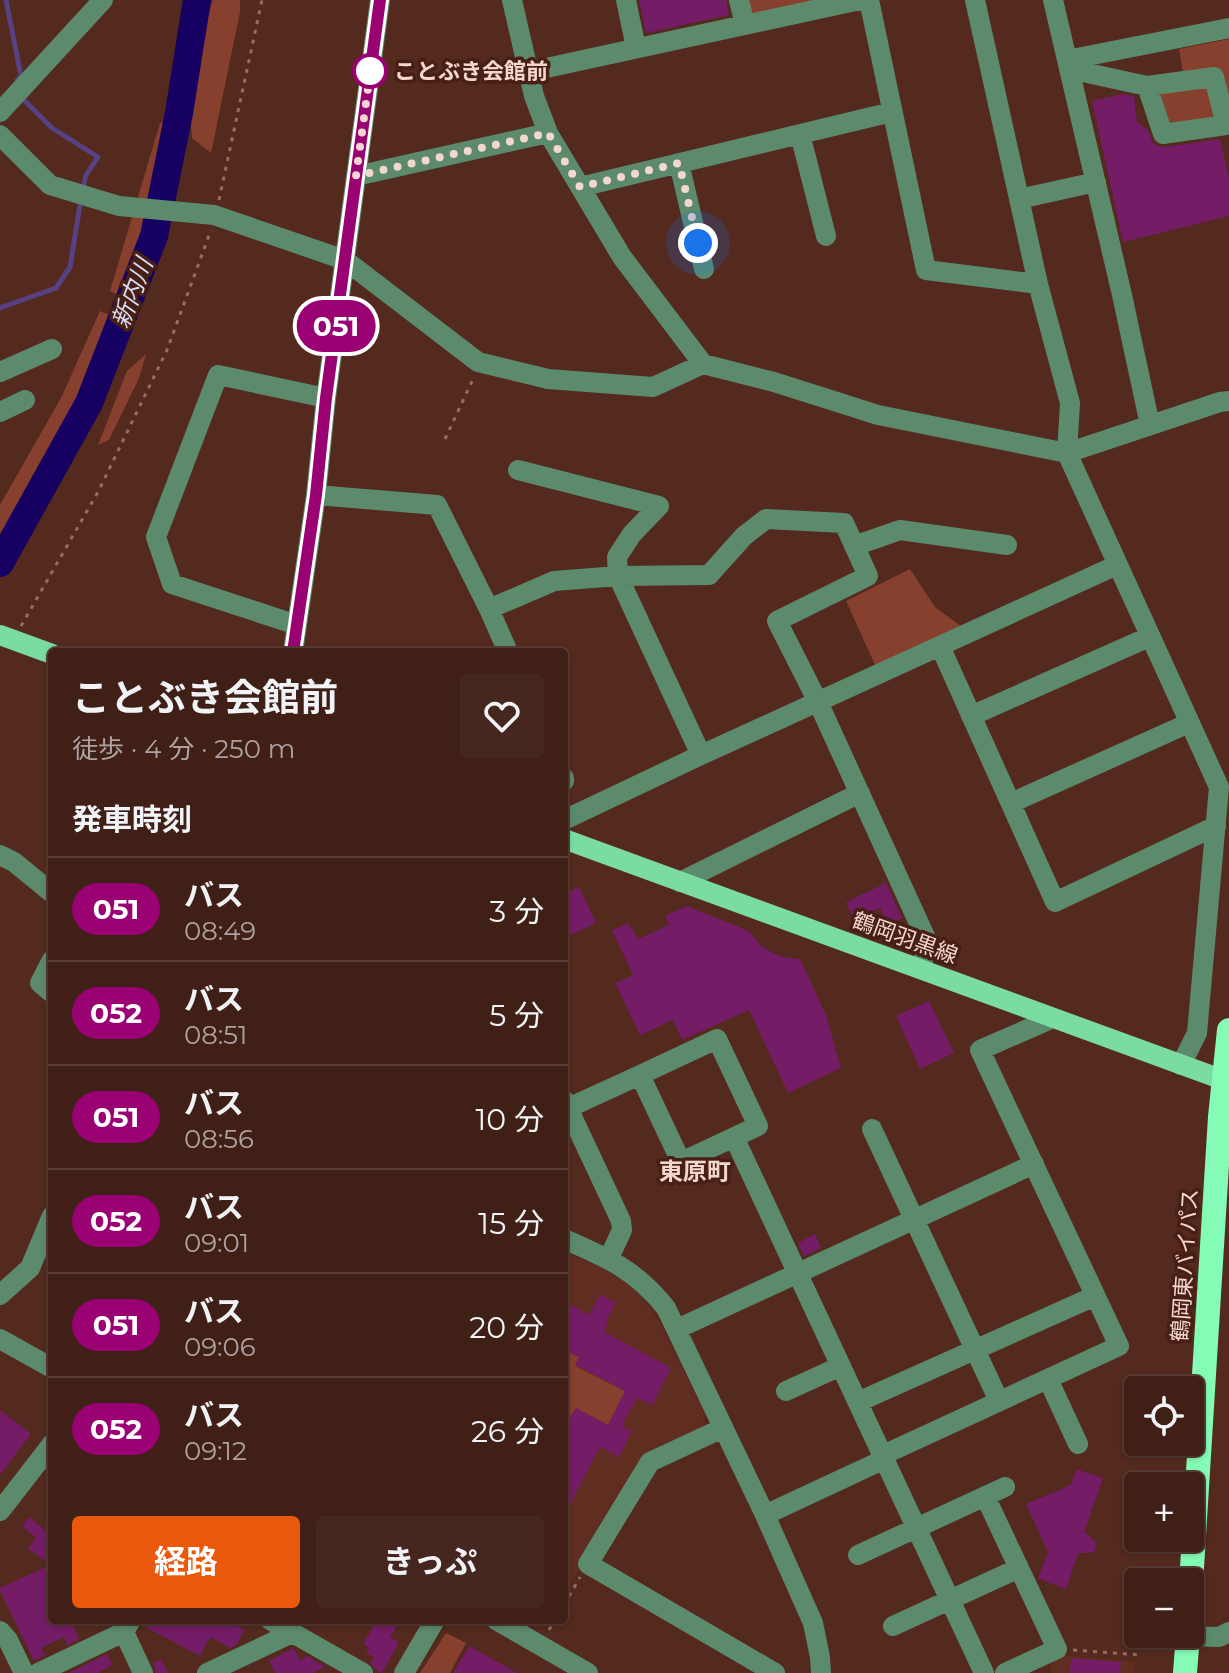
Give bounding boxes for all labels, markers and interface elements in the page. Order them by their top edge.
marker: ことぶき会館前 [353,54,387,88]
place label: ことぶき会館前 [394,58,548,85]
your location [678,223,718,263]
water label: 新内川 [106,251,160,332]
line badge: 051 [290,300,382,352]
text: 051 [313,309,359,343]
text: ことぶき会館前 [72,674,338,721]
button: heart [460,674,544,758]
text: 徒歩 · 4 分 · 250 m [72,733,295,765]
text: 発車時刻 [72,801,192,838]
text: バス [184,877,244,914]
text: 051 [93,892,139,926]
text: 3 分 [489,893,544,930]
street label: 鶴岡羽黒線 [849,907,961,969]
text: 08:49 [184,915,256,947]
text: バス [184,981,244,1018]
text: 052 [90,996,142,1030]
text: 5 分 [489,997,544,1034]
text: 08:51 [184,1019,247,1051]
text: バス [184,1085,244,1122]
text: 051 [93,1100,139,1134]
text: 10 分 [475,1101,544,1138]
text: 08:56 [184,1123,254,1155]
district label: 東原町 [659,1157,731,1186]
street label: 鶴岡東バイパス [1166,1187,1204,1343]
text: バス [184,1189,244,1226]
text: 052 [90,1204,142,1238]
text: 15 分 [478,1205,544,1242]
text: 09:01 [184,1227,249,1259]
text: バス [184,1293,244,1330]
text: 051 [93,1308,139,1342]
text: 20 分 [469,1309,544,1346]
text: 09:06 [184,1331,256,1363]
map controls [1124,1376,1204,1648]
button: locate [1124,1376,1204,1456]
text: バス [184,1397,244,1434]
text: 052 [90,1412,142,1446]
text: 26 分 [471,1413,544,1450]
text: 09:12 [184,1435,247,1467]
button: + [1124,1472,1204,1552]
button: 経路 [72,1516,300,1608]
button: きっぷ [316,1516,544,1608]
button: − [1124,1568,1204,1648]

